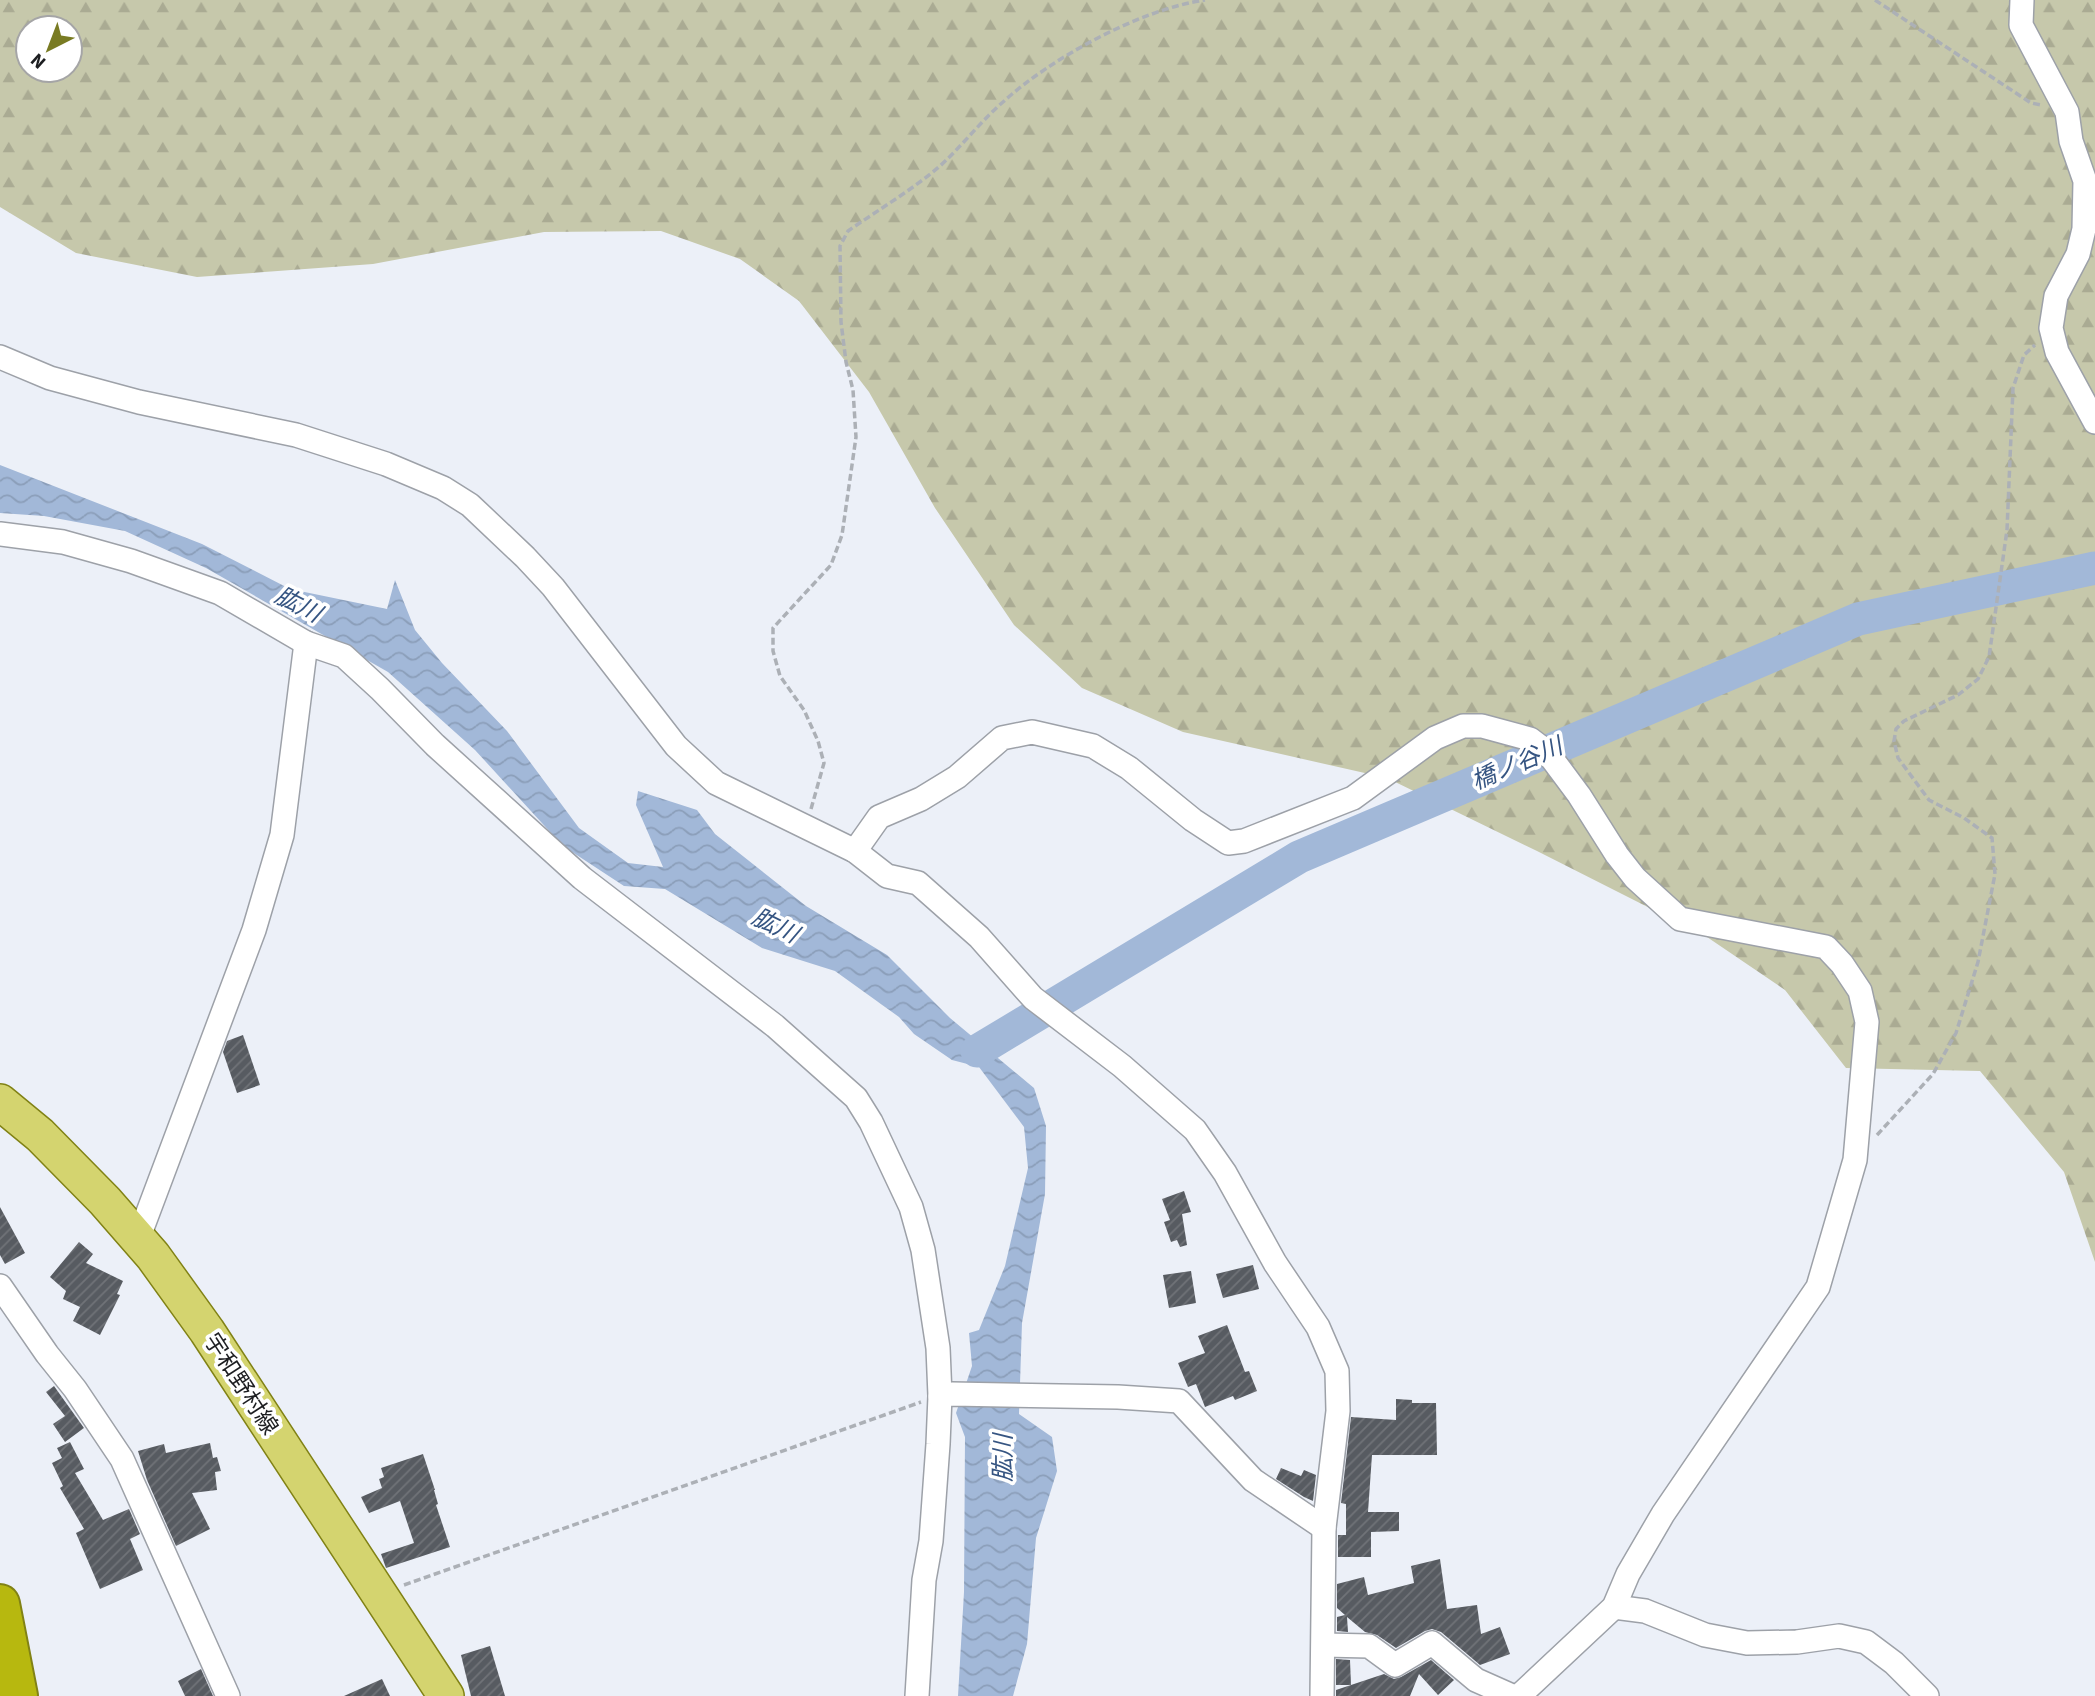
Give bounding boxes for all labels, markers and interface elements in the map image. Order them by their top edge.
north arrow [14,14,84,84]
text: N [25,46,52,75]
water label: 肱川 [269,579,330,633]
water label: 橋ノ谷川 [1466,728,1571,799]
water label: 肱川 [746,900,807,954]
street label: 宇和野村線 [196,1327,286,1441]
water label: 肱川 [986,1431,1021,1482]

